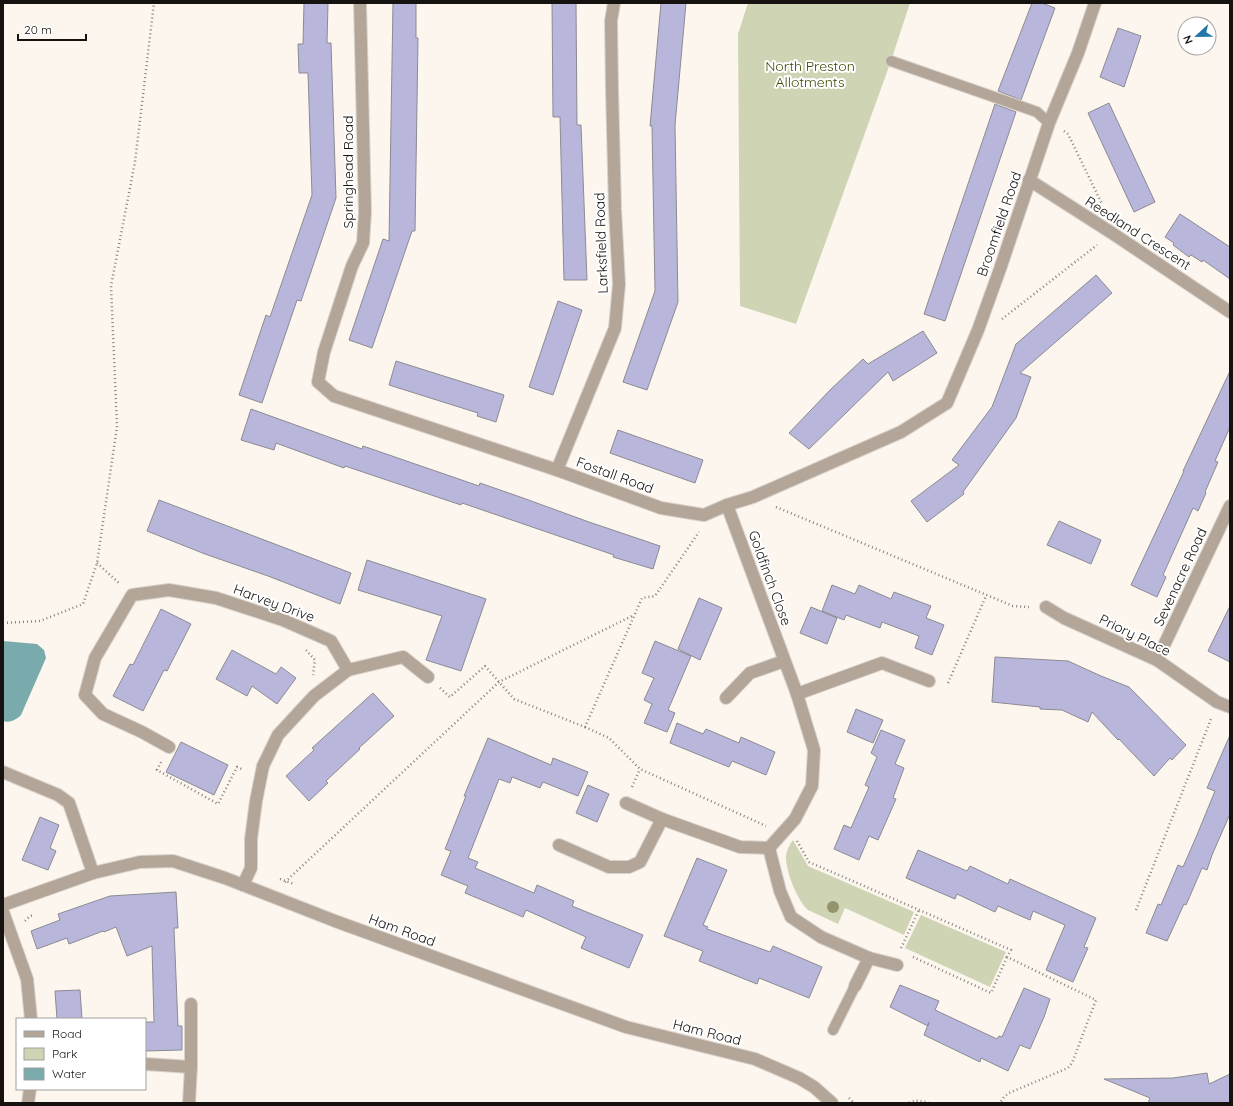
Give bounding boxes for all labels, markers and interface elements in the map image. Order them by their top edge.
scale bar [18,16,86,42]
north arrow [1177,16,1217,56]
text: 20 m [24,22,52,37]
text: N [1180,33,1196,46]
park label: North Preston Allotments [765,57,855,91]
street label: Springhead Road [339,115,357,229]
street label: Broomfield Road [973,169,1025,279]
street label: Larksfield Road [590,192,612,294]
street label: Reedland Crescent [1082,192,1194,274]
street label: Fostall Road [574,453,656,497]
street label: Sevenacre Road [1149,525,1211,629]
street label: Goldfinch Close [744,528,796,628]
street label: Harvey Drive [231,580,317,626]
street label: Priory Place [1096,610,1174,660]
street label: Ham Road [366,910,438,950]
street label: Ham Road [671,1015,743,1049]
legend [16,1018,146,1090]
text: Road [52,1026,82,1041]
text: Park [52,1046,77,1061]
text: Water [52,1066,87,1081]

